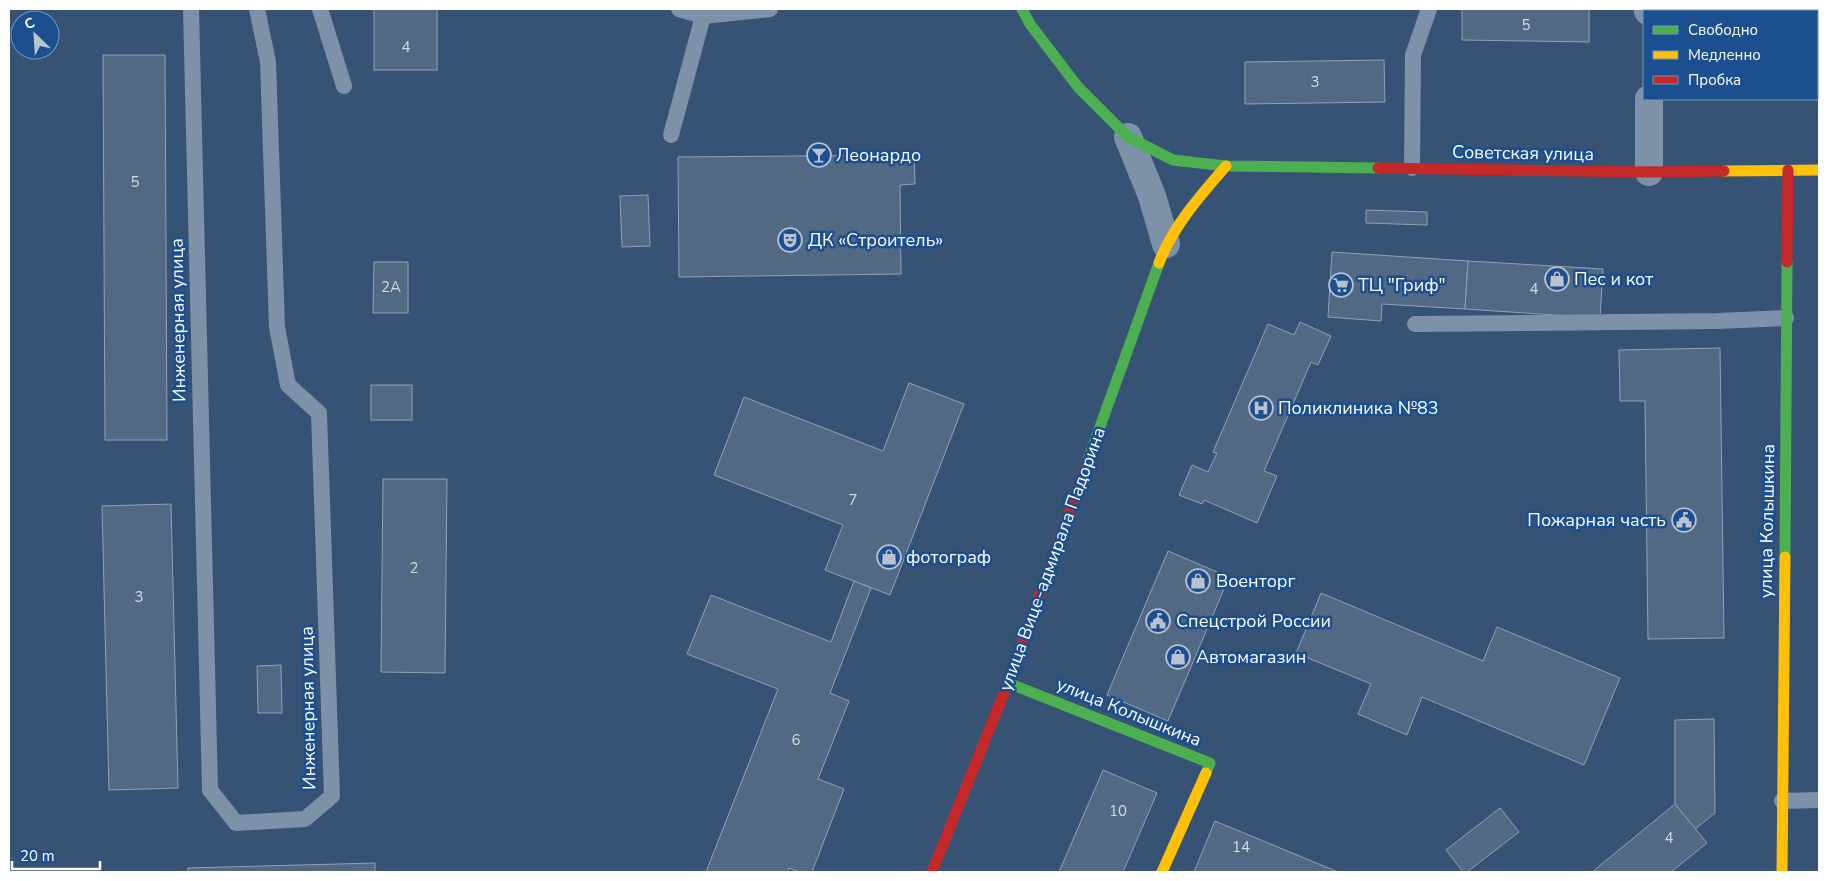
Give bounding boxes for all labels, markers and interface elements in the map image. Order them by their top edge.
north arrow [10,10,60,60]
legend [1643,10,1818,100]
text: С [21,13,38,34]
house number: 5 [1521,15,1531,35]
text: Свободно [1688,20,1758,40]
house number: 4 [401,37,411,57]
text: Медленно [1688,45,1761,65]
text: Пробка [1688,70,1741,90]
house number: 3 [1310,72,1320,92]
street label: Советская улица [1452,140,1594,166]
bar icon: Леонардо [806,142,832,168]
place label: Леонардо [836,143,921,167]
house number: 5 [130,172,140,192]
theatre icon: ДК «Строитель» [777,227,803,253]
place label: ДК «Строитель» [808,228,943,252]
street label: Инженерная улица [165,238,191,402]
shop icon: Пес и кот [1544,266,1570,292]
place label: Пес и кот [1574,267,1653,291]
supermarket icon: ТЦ "Гриф" [1328,272,1354,298]
place label: ТЦ "Гриф" [1358,273,1446,297]
house number: 2А [381,277,401,297]
house number: 4 [1529,279,1539,299]
hospital icon: Поликлиника №83 [1248,395,1274,421]
place label: Поликлиника №83 [1278,396,1439,420]
street label: улица Вице-адмирала Падорина [993,424,1111,694]
street label: улица Колышкина [1754,444,1780,598]
house number: 7 [848,490,858,510]
public building icon: Пожарная часть [1671,507,1697,533]
place label: Пожарная часть [1527,508,1666,532]
shop icon: фотограф [876,544,902,570]
place label: фотограф [906,545,991,569]
house number: 2 [409,558,419,578]
shop icon: Военторг [1185,568,1211,594]
place label: Военторг [1216,569,1295,593]
house number: 3 [134,587,144,607]
public building icon: Спецстрой России [1145,608,1171,634]
place label: Спецстрой России [1176,609,1331,633]
street label: Инженерная улица [295,626,321,790]
shop icon: Автомагазин [1165,644,1191,670]
place label: Автомагазин [1196,645,1306,669]
street label: улица Колышкина [1053,672,1205,752]
house number: 6 [791,730,801,750]
house number: 10 [1109,801,1127,821]
house number: 4 [1664,828,1674,848]
house number: 14 [1232,837,1250,857]
scale bar [12,838,100,870]
text: 20 m [20,846,55,866]

